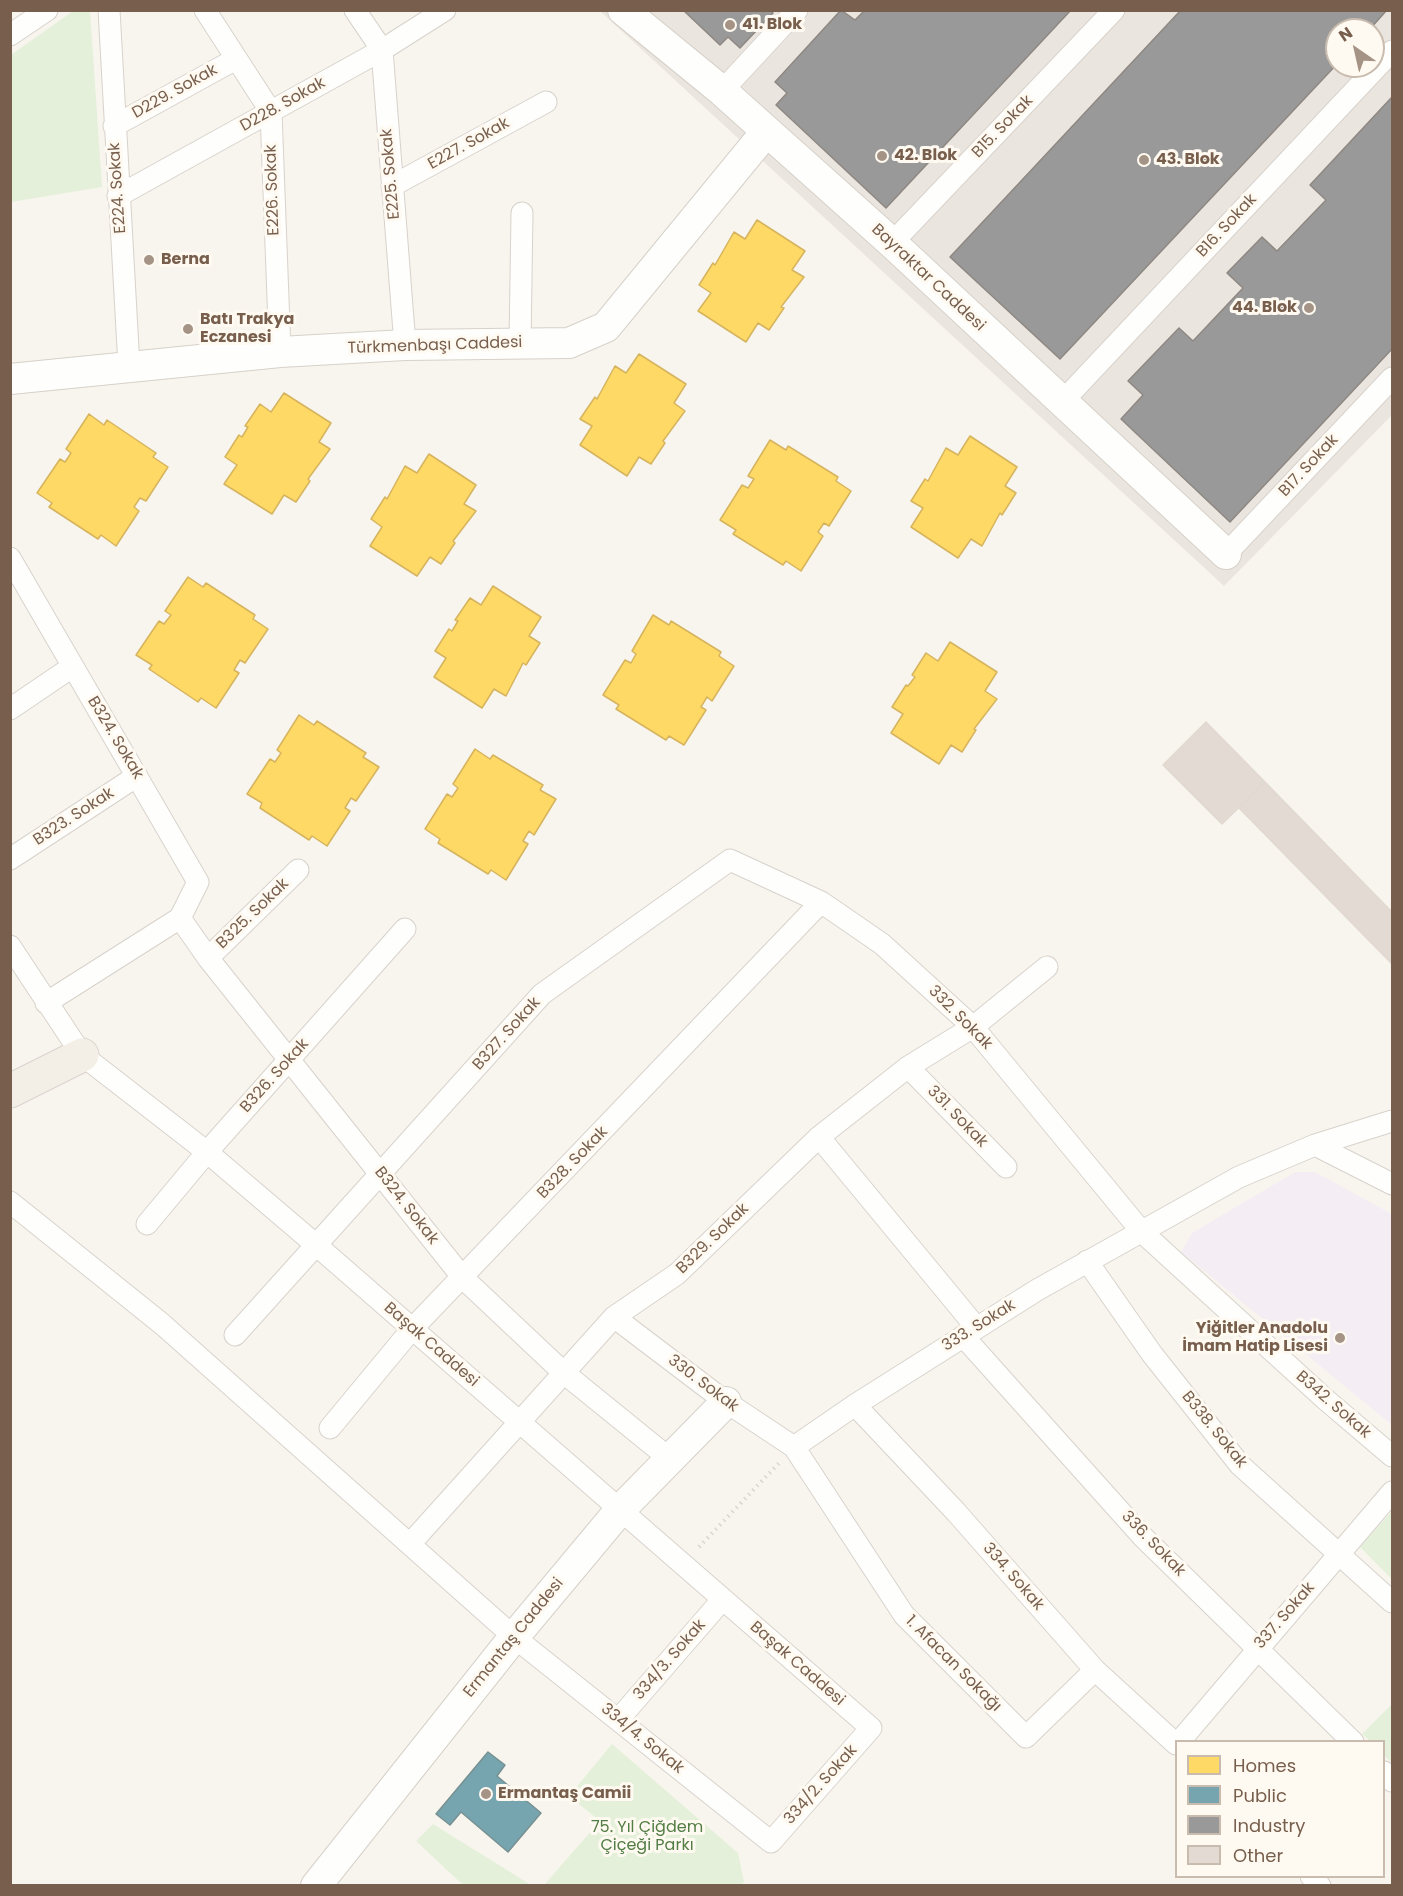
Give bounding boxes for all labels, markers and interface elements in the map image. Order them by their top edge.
place label: 41. Blok [742,15,802,35]
marker: 41. Blok [723,18,737,32]
north arrow [1325,18,1385,78]
text: N [1334,21,1357,47]
street label: D229. Sokak [129,61,221,123]
street label: D228. Sokak [237,74,329,136]
street label: B15. Sokak [968,92,1038,162]
street label: E227. Sokak [425,114,513,174]
street label: E225. Sokak [377,128,405,220]
street label: E224. Sokak [105,142,131,234]
street label: E226. Sokak [262,144,284,236]
place label: 42. Blok [894,146,957,166]
marker: 42. Blok [875,149,889,163]
place label: 43. Blok [1156,150,1220,170]
marker: 43. Blok [1137,153,1151,167]
street label: B16. Sokak [1193,190,1261,262]
street label: Bayraktar Caddesi [867,220,989,336]
place label: Berna [161,250,210,270]
marker: Berna [142,253,156,267]
place label: 44. Blok [1232,298,1297,318]
marker: 44. Blok [1302,301,1316,315]
place label: Batı Trakya Eczanesi [200,310,294,348]
marker: Batı Trakya Eczanesi [181,322,195,336]
street label: Türkmenbaşı Caddesi [347,333,523,359]
street label: B17. Sokak [1275,431,1343,501]
street label: B324. Sokak [83,693,147,783]
street label: B323. Sokak [30,784,118,850]
street label: B325. Sokak [213,875,293,953]
street label: 332. Sokak [924,982,996,1054]
street label: B327. Sokak [469,993,545,1075]
street label: B326. Sokak [237,1035,313,1117]
street label: 331. Sokak [923,1082,991,1152]
street label: B328. Sokak [534,1123,612,1203]
street label: B324. Sokak [370,1163,442,1249]
street label: B329. Sokak [673,1200,753,1278]
street label: 333. Sokak [939,1296,1019,1356]
street label: Başak Caddesi [380,1299,482,1391]
place label: Yiğitler Anadolu İmam Hatip Lisesi [1182,1319,1328,1357]
marker: Yiğitler Anadolu İmam Hatip Lisesi [1333,1331,1347,1345]
street label: 330. Sokak [664,1351,742,1417]
street label: B342. Sokak [1292,1367,1374,1443]
street label: B338. Sokak [1177,1388,1251,1472]
street label: 336. Sokak [1117,1507,1189,1581]
street label: 334. Sokak [978,1539,1048,1615]
street label: Ermantaş Caddesi [460,1574,568,1702]
street label: 337. Sokak [1251,1579,1319,1653]
street label: 1. Afacan Sokağı [901,1612,1005,1716]
street label: 334/3. Sokak [630,1616,710,1704]
street label: Başak Caddesi [746,1618,848,1710]
street label: 334/4. Sokak [597,1700,687,1778]
legend [1175,1740,1385,1878]
street label: 334/2. Sokak [780,1741,862,1829]
text: Homes [1233,1753,1296,1778]
text: Public [1233,1783,1287,1808]
place label: Ermantaş Camii [498,1784,631,1804]
marker: Ermantaş Camii [479,1787,493,1801]
text: Industry [1233,1813,1305,1838]
park label: 75. Yıl Çiğdem Çiçeği Parkı [591,1818,703,1856]
text: Other [1233,1843,1283,1868]

